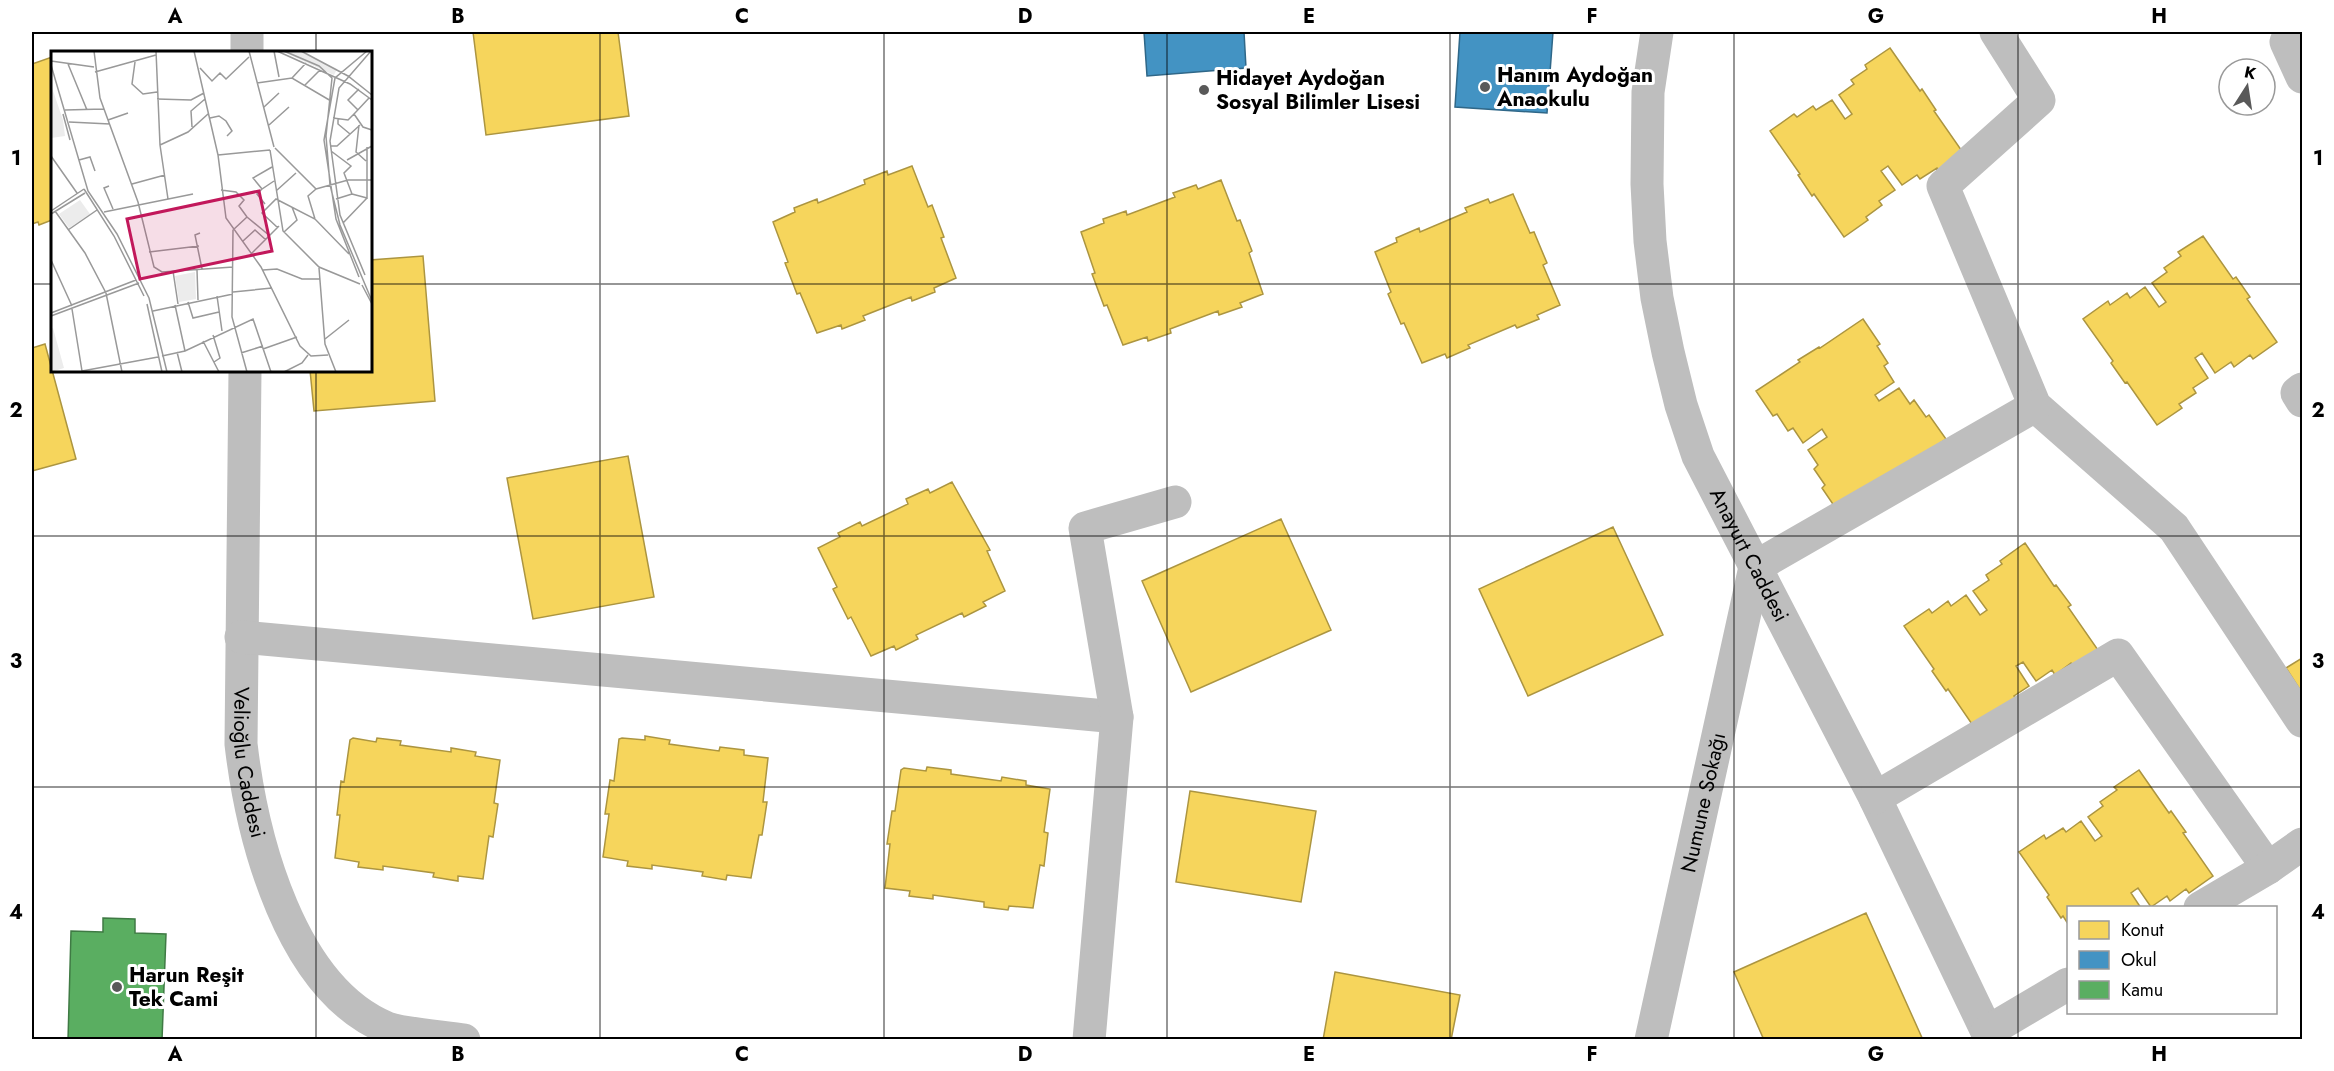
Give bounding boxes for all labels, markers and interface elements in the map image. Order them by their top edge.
text: A [167,2,183,31]
text: B [451,2,465,31]
text: C [735,2,749,31]
text: D [1018,2,1032,31]
text: E [1303,2,1315,31]
text: F [1586,2,1598,31]
text: G [1868,2,1884,31]
text: H [2151,2,2167,31]
inset map [51,51,372,372]
north arrow [2217,57,2277,117]
place label: Hanım Aydoğan Anaokulu [1496,60,1653,114]
text: K [2242,60,2259,85]
place label: Hidayet Aydoğan Sosyal Bilimler Lisesi [1216,63,1420,117]
marker: Hanım Aydoğan Anaokulu [1478,80,1492,94]
marker: Hidayet Aydoğan Sosyal Bilimler Lisesi [1197,83,1211,97]
text: 1 [11,144,21,173]
text: 1 [2313,144,2323,173]
text: 2 [9,396,23,425]
text: 2 [2311,396,2325,425]
street label: Anayurt Caddesi [1702,483,1796,627]
text: 3 [10,647,22,676]
text: 3 [2312,647,2324,676]
street label: Velioğlu Caddesi [226,687,273,841]
street label: Numune Sokağı [1673,730,1733,876]
text: 4 [9,898,23,927]
text: 4 [2311,898,2325,927]
legend [2067,906,2277,1014]
text: Konut [2121,917,2164,943]
text: Okul [2121,947,2157,973]
place label: Harun Reşit Tek Cami [129,960,244,1014]
text: Kamu [2121,977,2163,1003]
marker: Harun Reşit Tek Cami [110,980,124,994]
text: A [167,1040,183,1069]
text: B [451,1040,465,1069]
text: C [735,1040,749,1069]
text: D [1018,1040,1032,1069]
text: E [1303,1040,1315,1069]
text: F [1586,1040,1598,1069]
text: G [1868,1040,1884,1069]
text: H [2151,1040,2167,1069]

